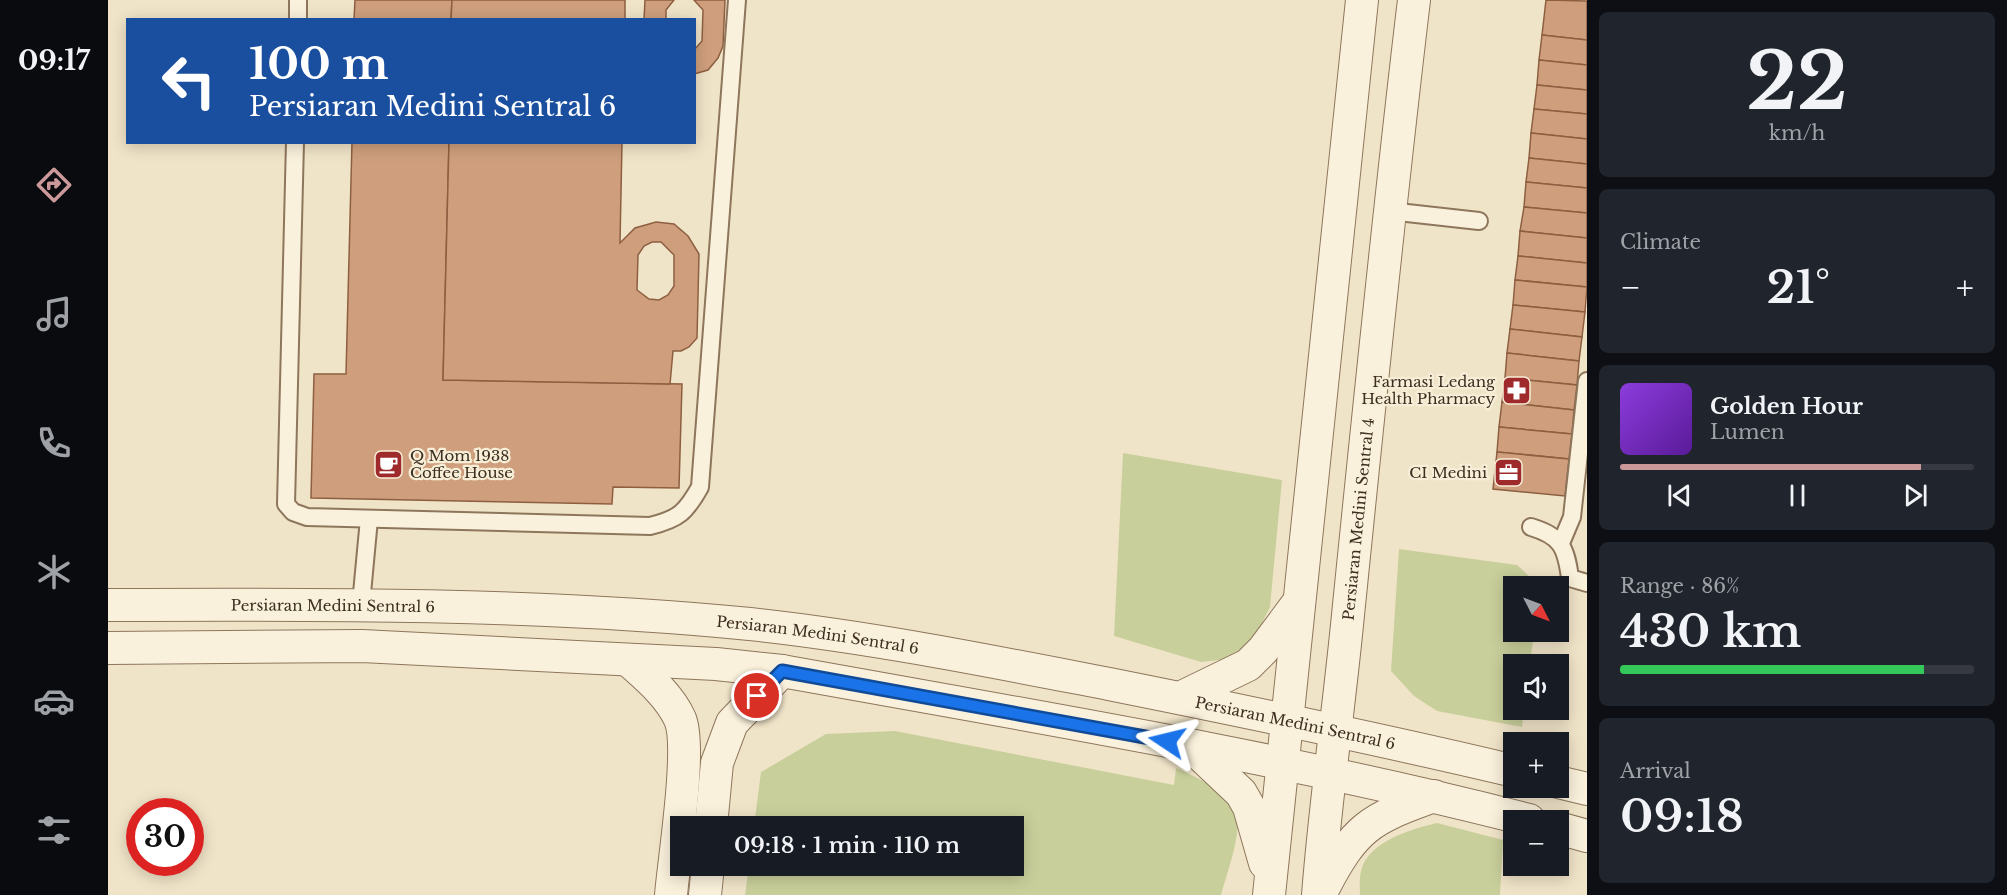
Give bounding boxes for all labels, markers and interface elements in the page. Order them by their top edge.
text: 22 [1746,33,1848,130]
text: 100 m [249,38,388,90]
icon: left [150,42,228,120]
text: 09:17 [18,44,90,77]
text: Persiaran Medini Sentral 6 [249,90,616,123]
text: km/h [1769,121,1825,145]
icon: directions [33,164,75,206]
text: Climate [1620,230,1701,254]
text: 21° [1767,259,1830,315]
text: − [1620,267,1641,308]
text: + [1956,267,1974,308]
icon: music [33,293,75,335]
place label: Farmasi Ledang Health Pharmacy [1361,372,1496,408]
pharmacy icon: Farmasi Ledang Health Pharmacy [1500,374,1532,406]
text: Golden Hour [1710,393,1863,420]
street label: Persiaran Medini Sentral 4 [1338,417,1377,621]
text: Lumen [1710,420,1785,444]
icon: phone [33,422,75,464]
place label: Q Mom 1938 Coffee House [410,446,513,482]
cafe icon: Q Mom 1938 Coffee House [373,448,405,480]
office icon: CI Medini [1492,456,1524,488]
place label: CI Medini [1409,463,1487,482]
icon: previous [1663,479,1696,512]
icon: pause [1781,479,1814,512]
icon: next [1899,479,1932,512]
icon: climate [33,551,75,593]
text: Range · 86% [1620,574,1740,598]
north arrow [1503,576,1569,642]
map controls [1503,576,1569,876]
street label: Persiaran Medini Sentral 6 [231,595,435,616]
text: 430 km [1620,603,1801,659]
street label: Persiaran Medini Sentral 6 [716,611,920,658]
button: sound [1503,654,1569,720]
pin [731,670,782,721]
icon: arrive [740,679,773,712]
icon: car [33,680,75,722]
street label: Persiaran Medini Sentral 6 [1193,692,1397,753]
position arrow [1135,709,1199,773]
button: + [1503,732,1569,798]
text: Arrival [1620,759,1691,783]
text: 09:18 [1620,788,1744,844]
speed limit sign: 30 [126,798,204,876]
icon: filters [33,809,75,851]
button: − [1503,810,1569,876]
text: 09:18 · 1 min · 110 m [734,832,960,859]

